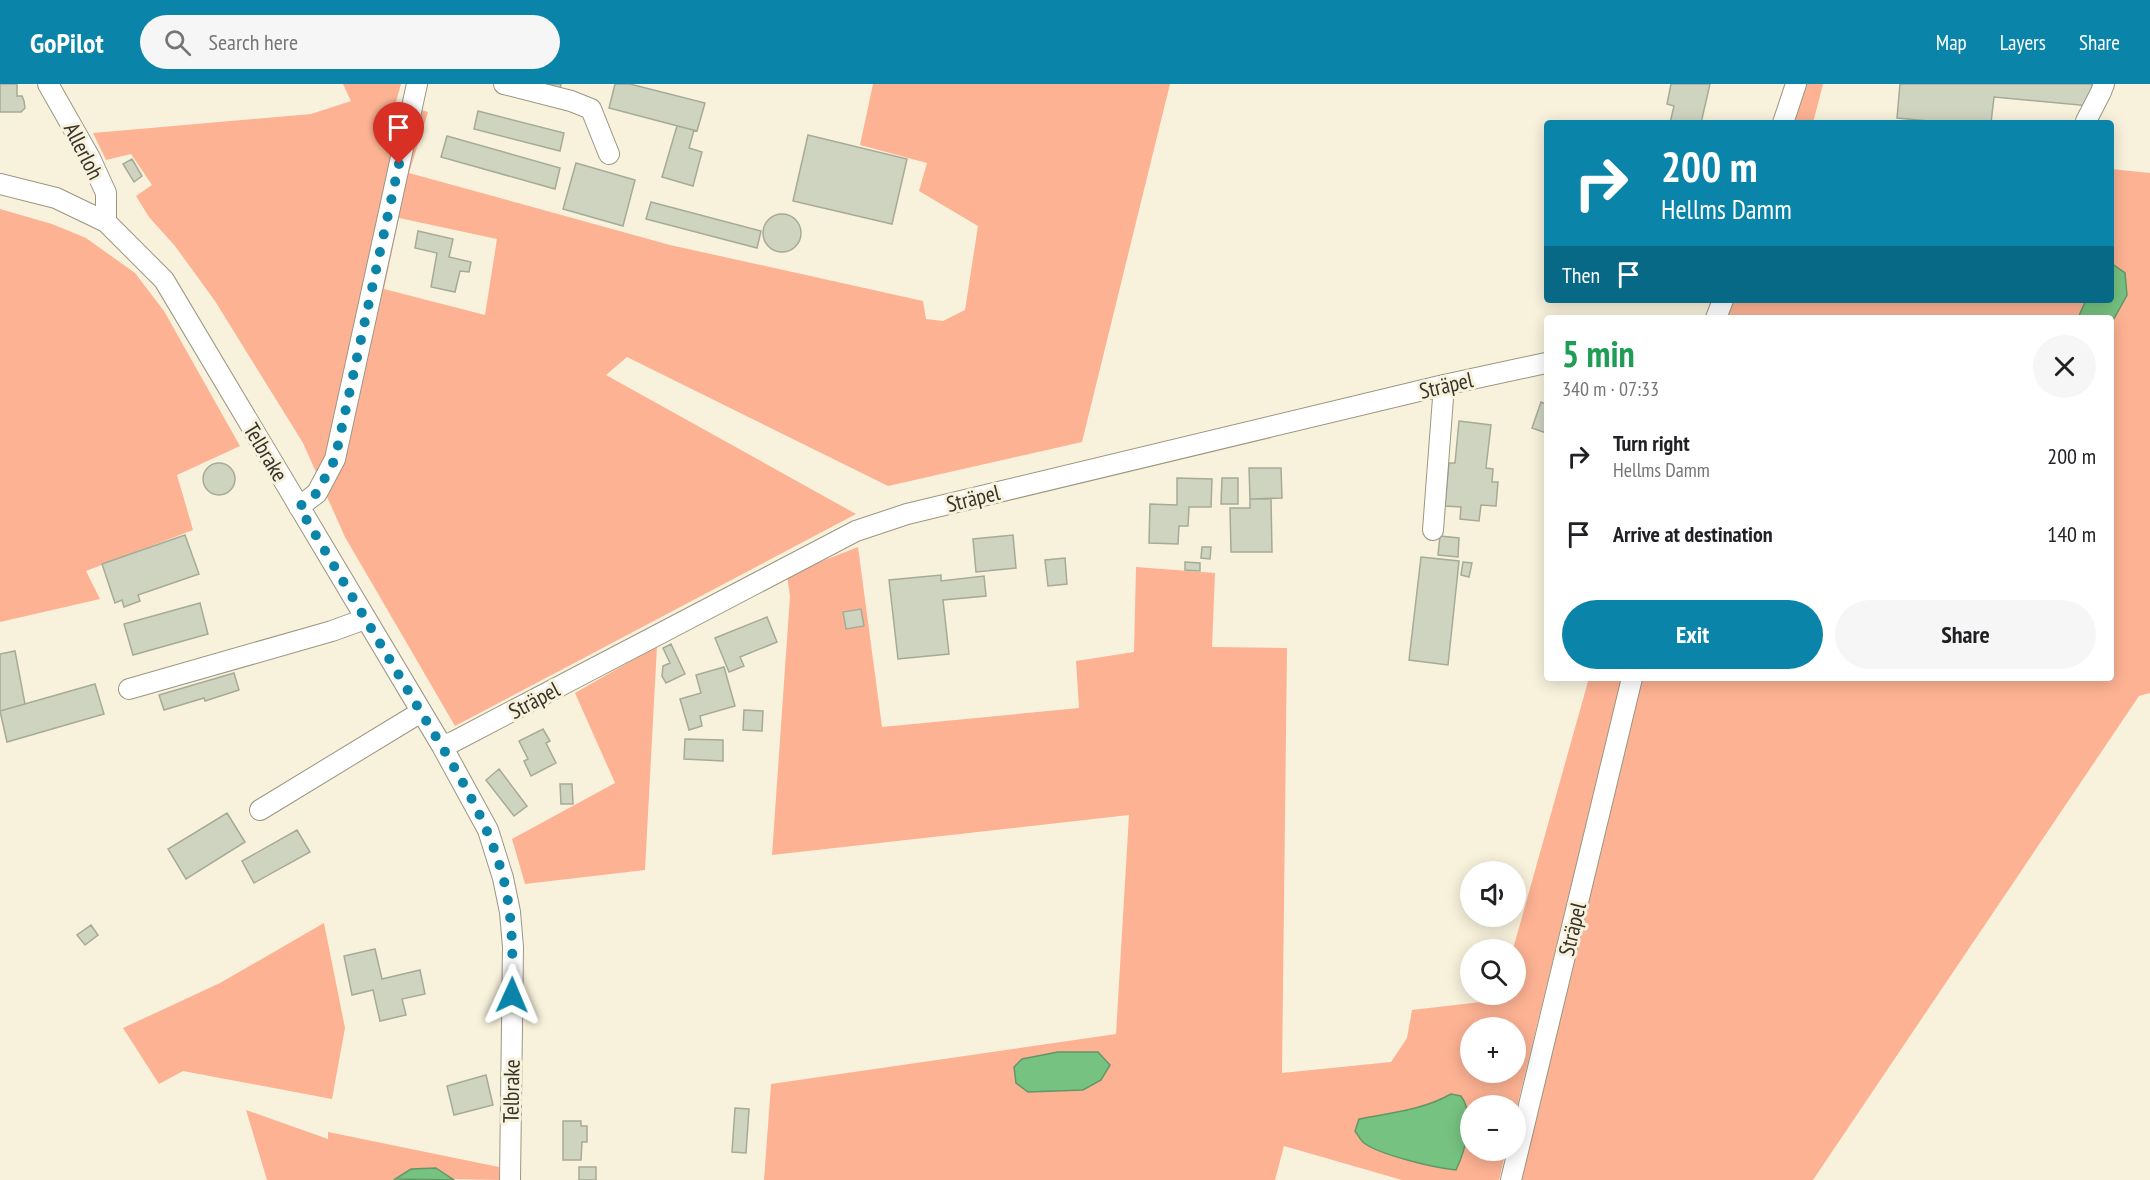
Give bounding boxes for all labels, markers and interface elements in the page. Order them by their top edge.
search box [140,15,560,69]
text: GoPilot [30,24,104,61]
icon: search [161,26,194,59]
text: Search here [209,28,298,56]
text: Map [1936,29,1967,56]
text: Layers [2000,29,2046,56]
text: Share [2079,29,2120,56]
pin [373,102,424,164]
icon: arrive [382,111,415,144]
street label: Allerloh [58,118,110,184]
text: 200 m [1661,139,1758,194]
icon: right [1562,144,1640,222]
text: Hellms Damm [1661,192,1792,226]
icon: arrive [1612,258,1645,291]
text: Then [1562,261,1600,289]
text: 5 min [1562,330,1635,377]
button: close [2033,335,2096,398]
street label: Sträpel [1417,365,1476,405]
text: 340 m · 07:33 [1562,376,1659,402]
street label: Telbrake [238,418,294,486]
text: Turn right [1613,429,1690,457]
icon: right [1562,440,1595,473]
text: 200 m [2047,442,2096,470]
text: Hellms Damm [1613,457,1710,483]
street label: Sträpel [943,478,1003,518]
icon: arrive [1562,518,1595,551]
text: Arrive at destination [1613,520,1773,548]
text: 140 m [2047,520,2096,548]
button: Exit [1562,600,1823,669]
button: Share [1835,600,2096,669]
street label: Sträpel [504,675,565,725]
map controls [1460,861,1526,1161]
button: sound [1460,861,1526,927]
street label: Sträpel [1552,899,1592,959]
button: search [1460,939,1526,1005]
position arrow [480,963,544,1027]
button: + [1460,1017,1526,1083]
street label: Telbrake [496,1059,526,1123]
button: − [1460,1095,1526,1161]

